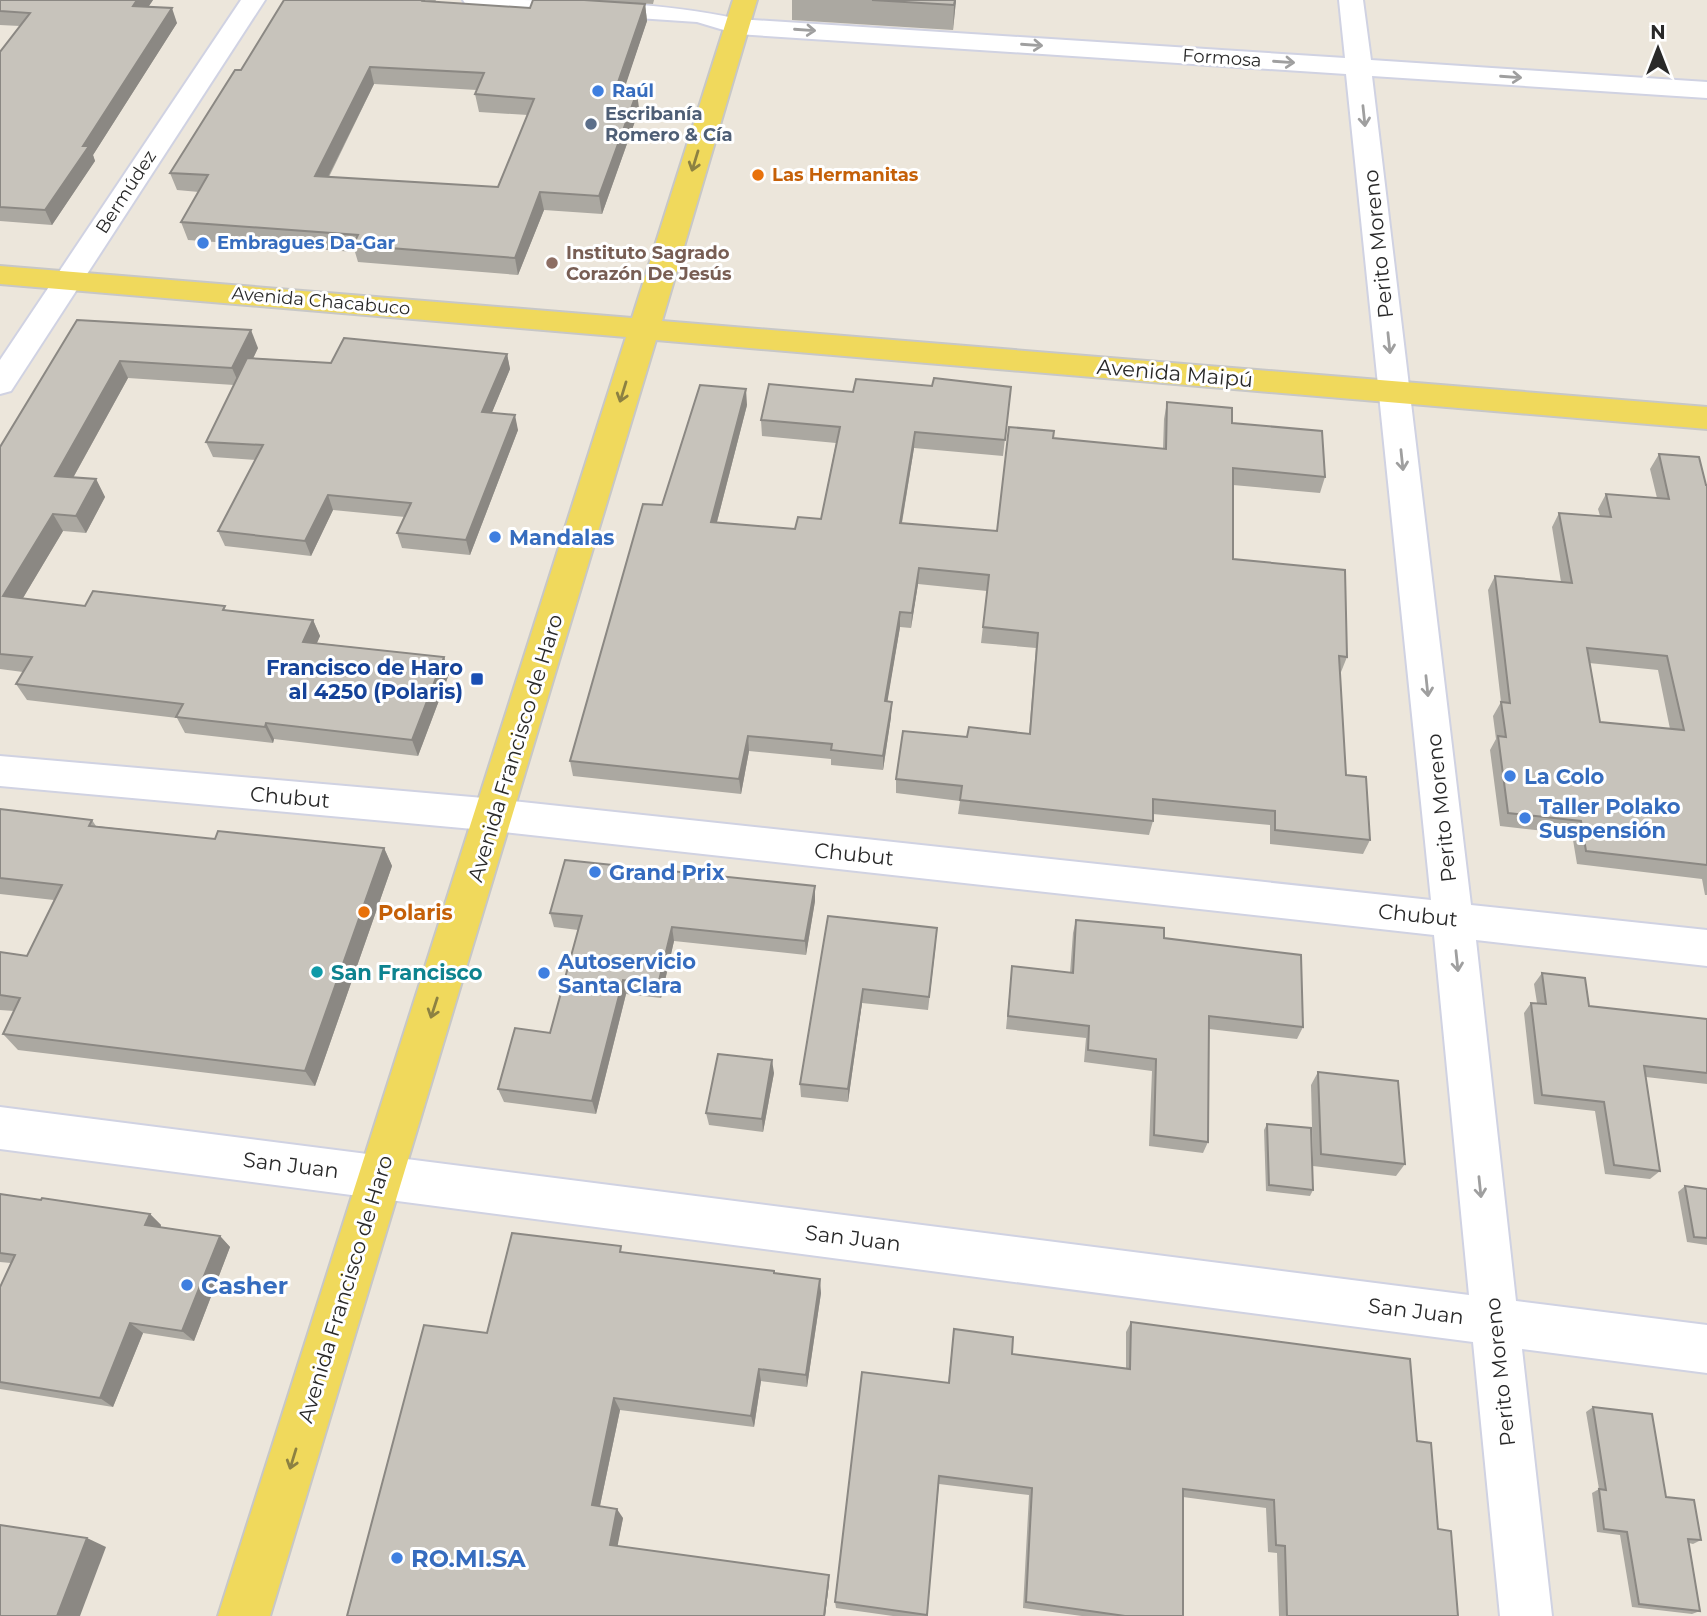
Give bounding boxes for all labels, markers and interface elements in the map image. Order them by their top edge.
north arrow [1623,14,1693,84]
text: N [1650,21,1666,44]
one-way arrow [793,24,816,37]
one-way arrow [1020,39,1043,52]
street label: Formosa [1182,44,1262,72]
one-way arrow [1272,55,1295,68]
one-way arrow [1499,71,1521,84]
place label: Raúl [612,80,654,102]
marker: Raúl [590,83,606,99]
place label: Escribanía Romero & Cía [605,103,733,146]
one-way arrow [1358,105,1371,127]
marker: Escribanía Romero & Cía [583,116,599,132]
street label: Bermúdez [91,146,161,238]
one-way arrow [687,150,700,172]
place label: Las Hermanitas [772,164,919,186]
marker: Las Hermanitas [750,167,766,183]
street label: Perito Moreno [1358,168,1398,320]
place label: Embragues Da-Gar [217,232,396,254]
marker: Embragues Da-Gar [195,235,211,251]
place label: Instituto Sagrado Corazón De Jesús [566,242,732,285]
marker: Instituto Sagrado Corazón De Jesús [544,255,560,271]
street label: Avenida Chacabuco [231,282,411,320]
one-way arrow [1383,331,1396,353]
street label: Avenida Maipú [1096,354,1254,392]
one-way arrow [616,381,629,403]
one-way arrow [1396,448,1409,470]
place label: Mandalas [509,525,615,550]
marker: Mandalas [487,529,503,545]
street label: Avenida Francisco de Haro [462,611,568,885]
place label: Francisco de Haro al 4250 (Polaris) [266,655,463,704]
marker: Francisco de Haro al 4250 (Polaris) [469,671,485,687]
one-way arrow [1421,674,1434,697]
street label: Perito Moreno [1421,732,1461,884]
place label: La Colo [1524,764,1605,789]
marker: La Colo [1502,768,1518,784]
street label: Chubut [249,781,331,813]
place label: Taller Polako Suspensión [1539,794,1681,843]
marker: Taller Polako Suspensión [1517,810,1533,826]
street label: Chubut [813,837,895,871]
place label: Grand Prix [609,860,725,885]
marker: Grand Prix [587,864,603,880]
street label: Chubut [1377,898,1459,932]
place label: Polaris [378,900,453,925]
marker: Polaris [356,904,372,920]
place label: Autoservicio Santa Clara [557,949,696,998]
one-way arrow [1451,949,1464,971]
place label: San Francisco [331,960,483,985]
marker: San Francisco [309,964,325,980]
marker: Autoservicio Santa Clara [536,965,552,981]
one-way arrow [426,997,439,1019]
street label: San Juan [242,1147,340,1183]
street label: Avenida Francisco de Haro [292,1152,398,1426]
one-way arrow [1474,1175,1487,1198]
street label: San Juan [804,1220,902,1256]
place label: Casher [201,1271,288,1300]
marker: Casher [179,1277,195,1293]
street label: San Juan [1367,1293,1465,1329]
street label: Perito Moreno [1480,1296,1520,1448]
one-way arrow [285,1448,298,1470]
place label: RO.MI.SA [411,1544,526,1573]
marker: RO.MI.SA [389,1550,405,1566]

